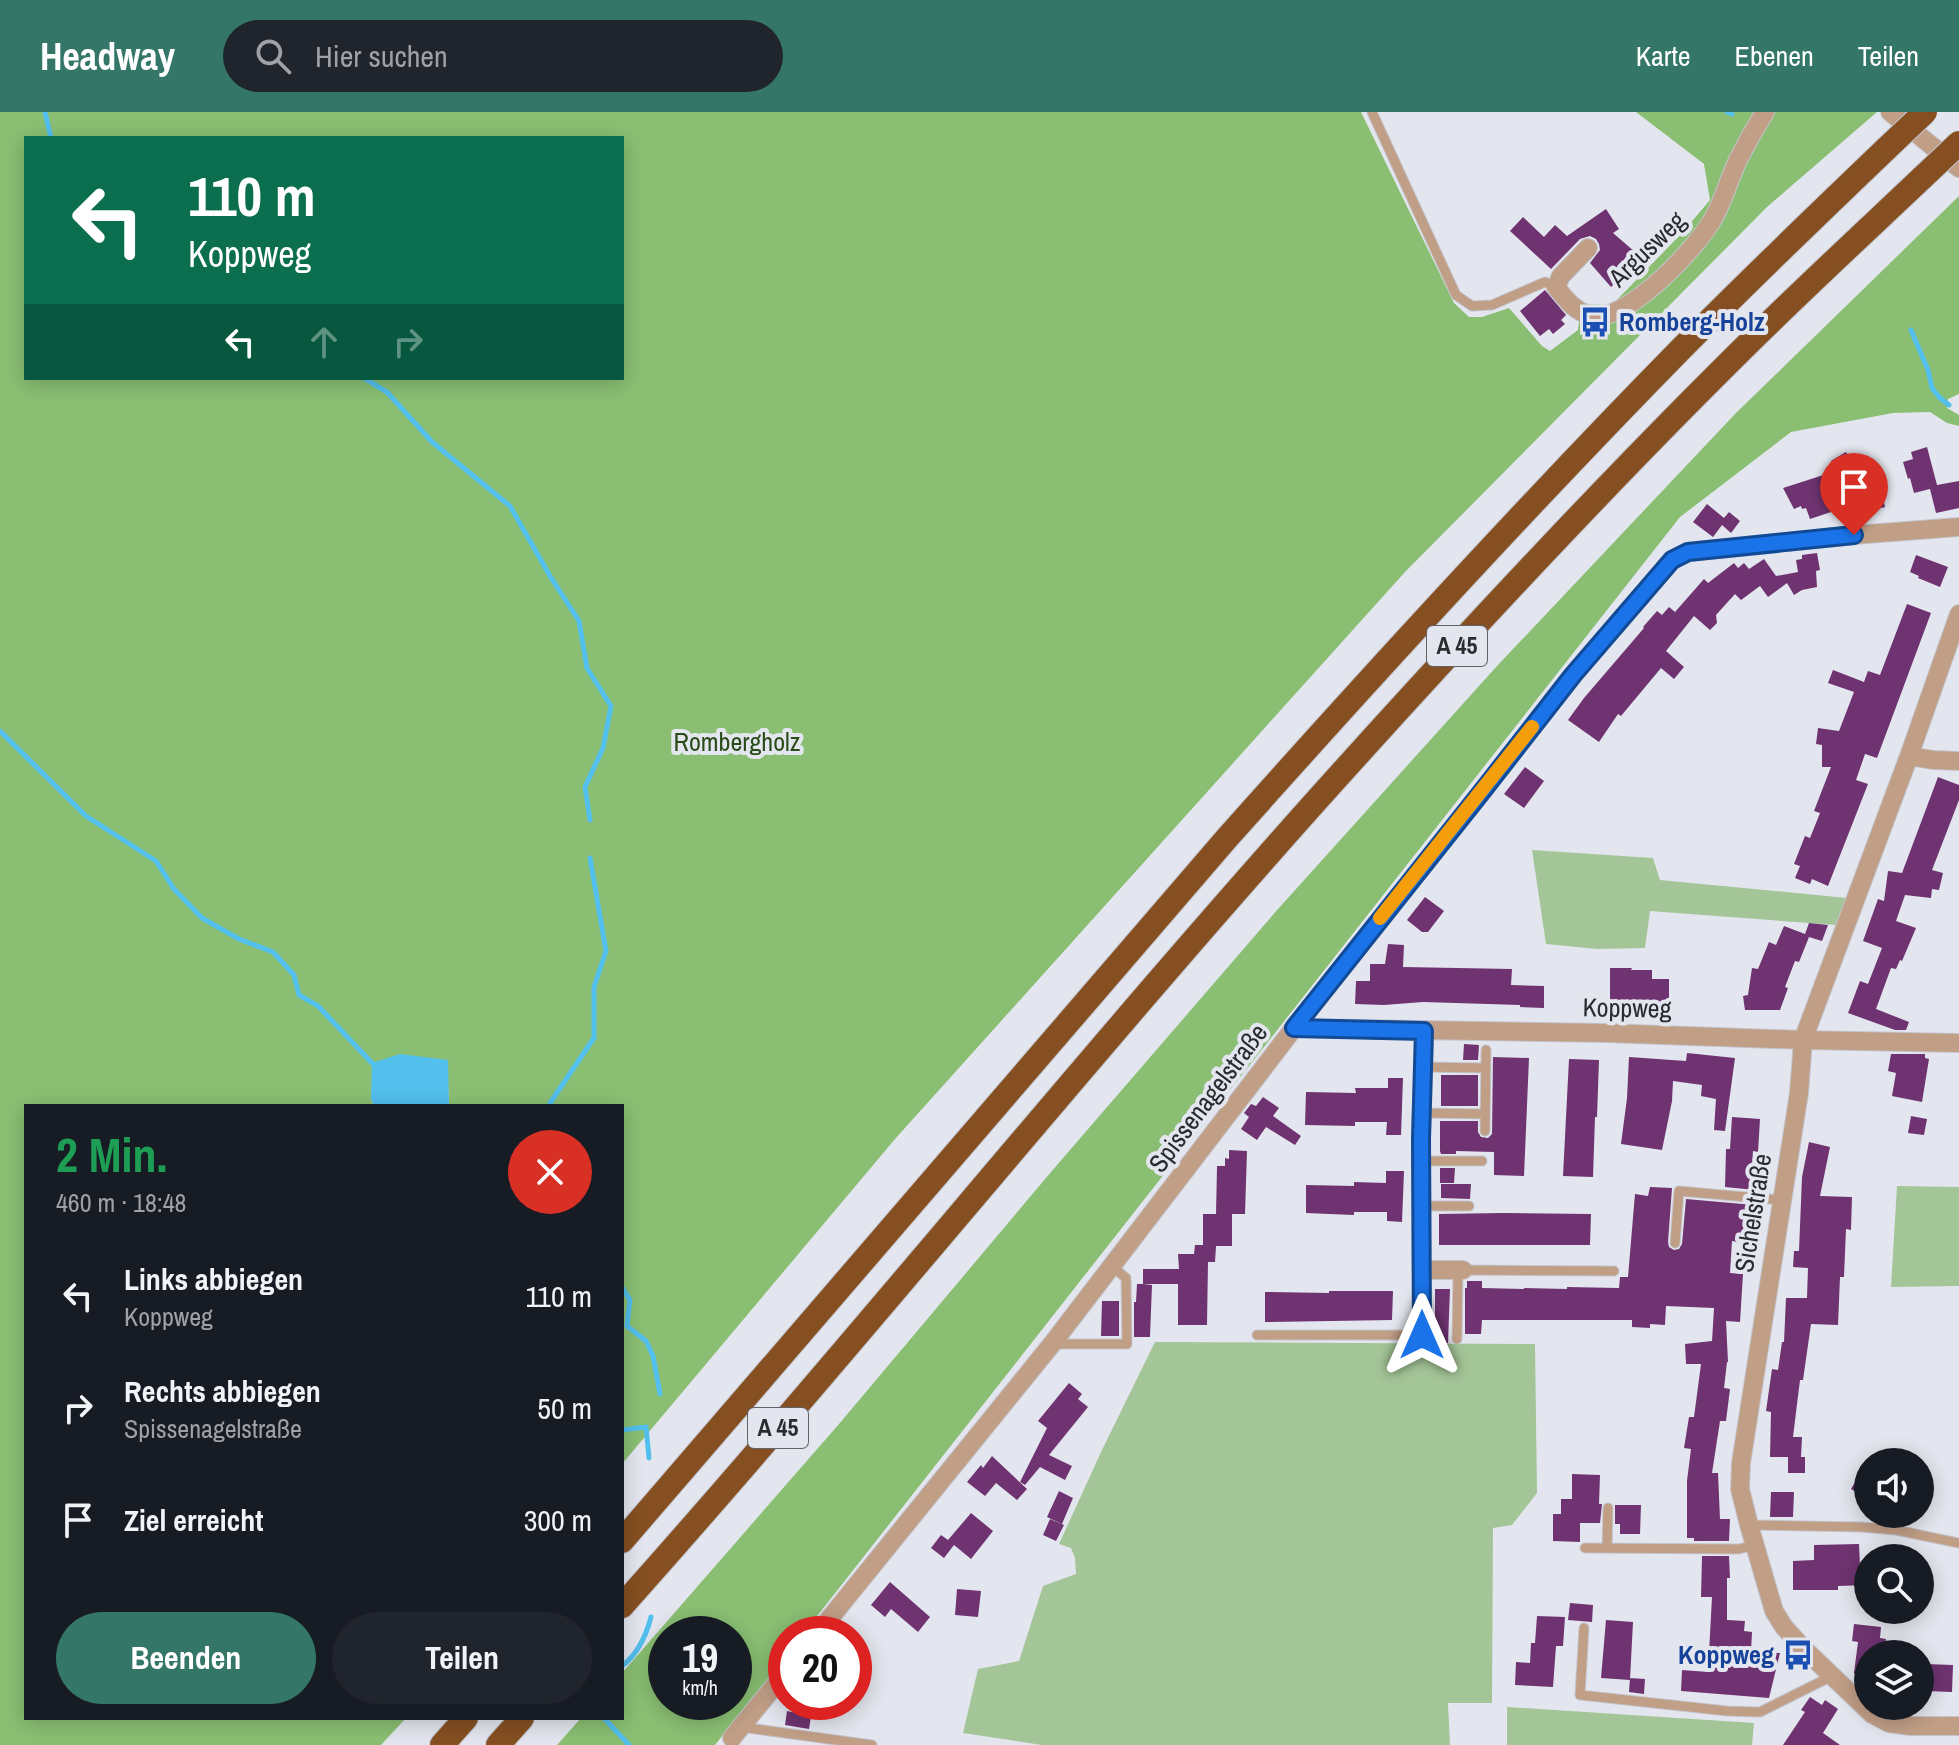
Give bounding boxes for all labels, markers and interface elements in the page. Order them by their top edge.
search box [223,20,783,92]
text: Headway [40,31,175,82]
icon: search [251,34,295,78]
text: Hier suchen [315,36,448,76]
text: Karte [1636,37,1691,75]
text: Ebenen [1735,37,1814,75]
text: Teilen [1858,37,1919,75]
text: 110 m [188,158,316,233]
icon: left [56,168,160,272]
street label: Argusweg [1600,203,1693,295]
text: Koppweg [188,230,311,278]
place label: Romberg-Holz [1619,304,1765,339]
bus stop icon: Romberg-Holz [1578,305,1612,339]
icon: left [218,320,262,364]
icon: ahead [302,320,346,364]
icon: right [386,320,430,364]
pin [1820,453,1888,535]
icon: arrive [1832,465,1876,509]
road number: A 45 [1427,626,1487,666]
park label: Rombergholz [674,724,800,759]
street label: Koppweg [1582,989,1672,1026]
street label: Spissenagelstraße [1140,1016,1275,1179]
text: 2 Min. [56,1122,168,1187]
button: close [508,1130,592,1214]
street label: Sichelstraße [1726,1151,1779,1275]
text: 460 m · 18:48 [56,1185,186,1220]
text: Links abbiegen [124,1259,303,1299]
icon: left [56,1274,100,1318]
text: 110 m [525,1276,592,1316]
position arrow [1380,1293,1464,1377]
text: Koppweg [124,1299,213,1334]
text: Rechts abbiegen [124,1371,321,1411]
icon: right [56,1386,100,1430]
text: 50 m [537,1388,592,1428]
road number: A 45 [748,1408,808,1448]
text: Spissenagelstraße [124,1411,302,1446]
map controls [1854,1448,1934,1720]
button: sound [1854,1448,1934,1528]
icon: arrive [56,1498,100,1542]
text: Ziel erreicht [124,1500,263,1540]
text: 300 m [524,1500,592,1540]
button: search [1854,1544,1934,1624]
button: Beenden [56,1612,316,1704]
button: Teilen [332,1612,592,1704]
speed limit sign: 20 [768,1616,872,1720]
text: 19 [682,1631,718,1684]
place label: Koppweg [1678,1637,1774,1672]
bus stop icon: Koppweg [1781,1638,1815,1672]
button: layers [1854,1640,1934,1720]
text: km/h [682,1674,718,1701]

